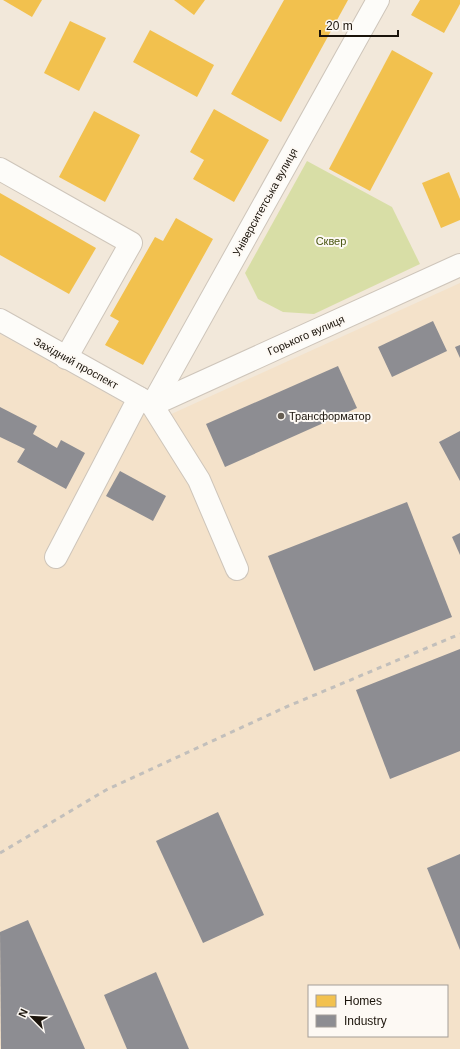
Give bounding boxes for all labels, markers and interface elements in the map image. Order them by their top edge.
scale bar [320,12,398,38]
text: 20 m [326,19,353,33]
street label: Університетська вулиця [230,146,300,258]
park label: Сквер [316,235,346,247]
street label: Горького вулиця [266,313,346,357]
street label: Західний проспект [32,335,120,391]
place label: Трансформатор [289,410,371,422]
marker: Трансформатор [276,411,286,421]
legend [308,985,448,1037]
text: Homes [344,994,382,1008]
north arrow [12,997,52,1037]
text: N [16,1007,30,1019]
text: Industry [344,1014,387,1028]

